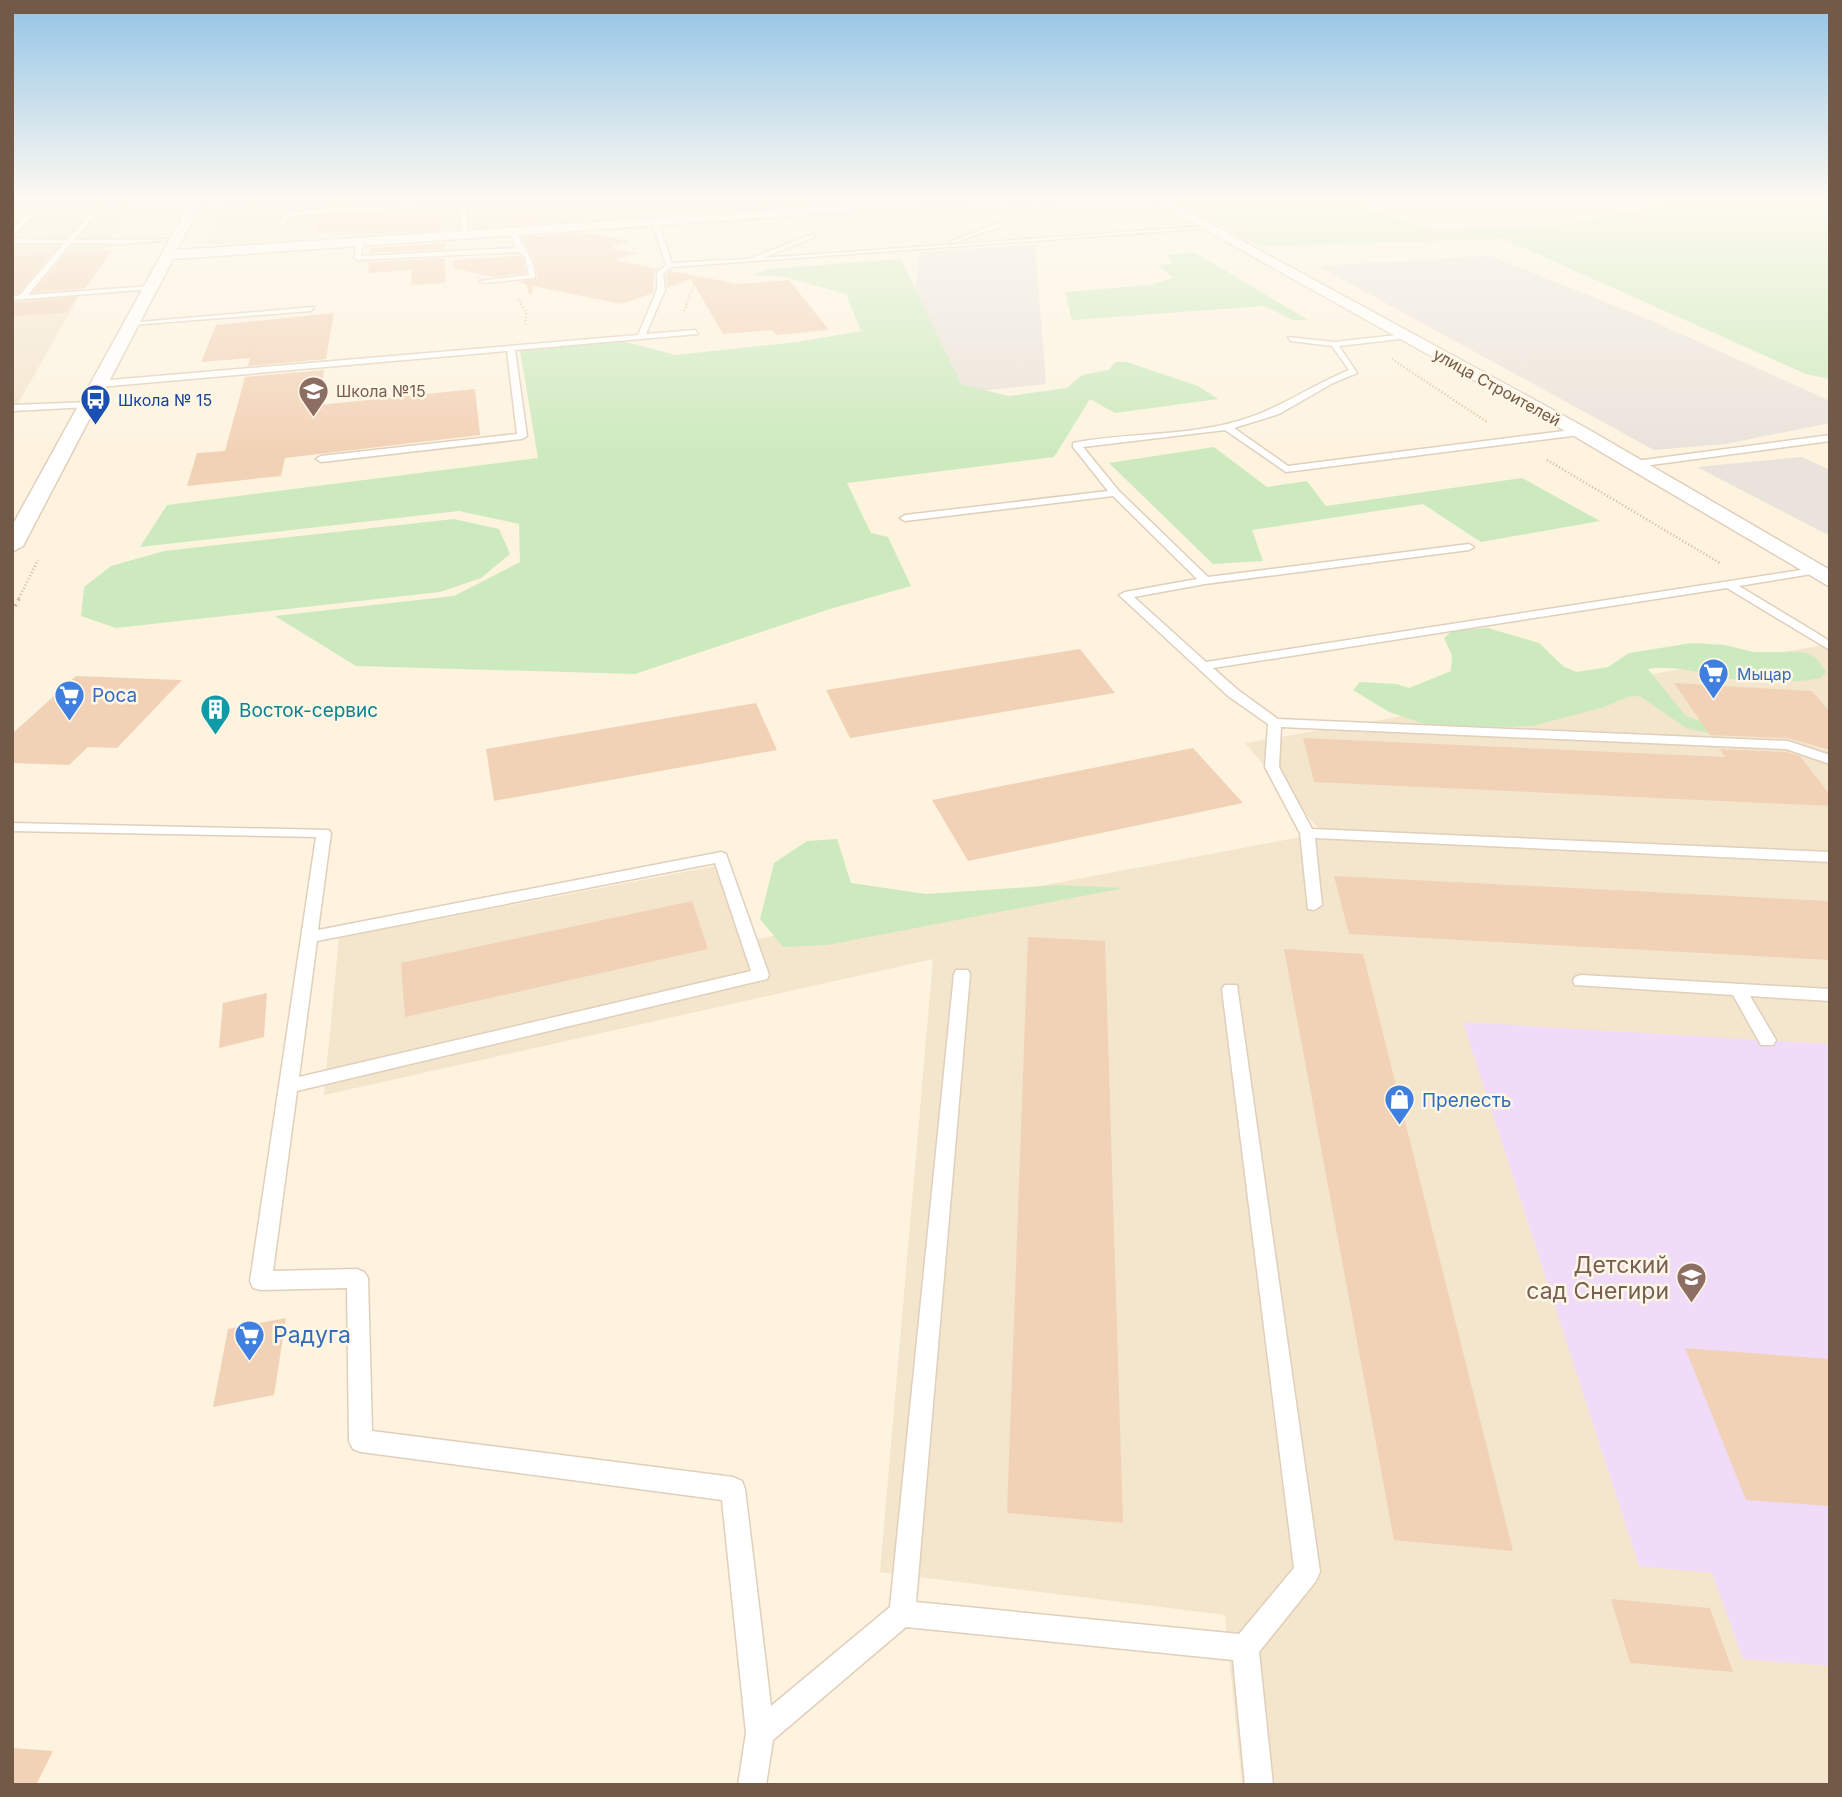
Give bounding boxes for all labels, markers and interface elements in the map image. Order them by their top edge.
street label: улица Строителей [1430,344,1564,430]
school or university icon: Школа №15 [296,374,330,418]
place label: Школа №15 [336,381,426,401]
bus stop icon: Школа № 15 [78,383,112,427]
place label: Школа № 15 [118,390,212,410]
supermarket icon: Мыцар [1697,657,1731,701]
place label: Мыцар [1737,664,1792,684]
supermarket icon: Роса [52,678,86,722]
place label: Роса [92,684,137,707]
building icon: Восток-сервис [199,693,233,737]
place label: Восток-сервис [239,699,378,722]
shop icon: Прелесть [1382,1083,1416,1127]
place label: Прелесть [1422,1089,1511,1112]
place label: Детский сад Снегири [1526,1251,1669,1305]
school or university icon: Детский сад Снегири [1675,1261,1709,1305]
supermarket icon: Радуга [233,1318,267,1362]
place label: Радуга [273,1321,351,1349]

